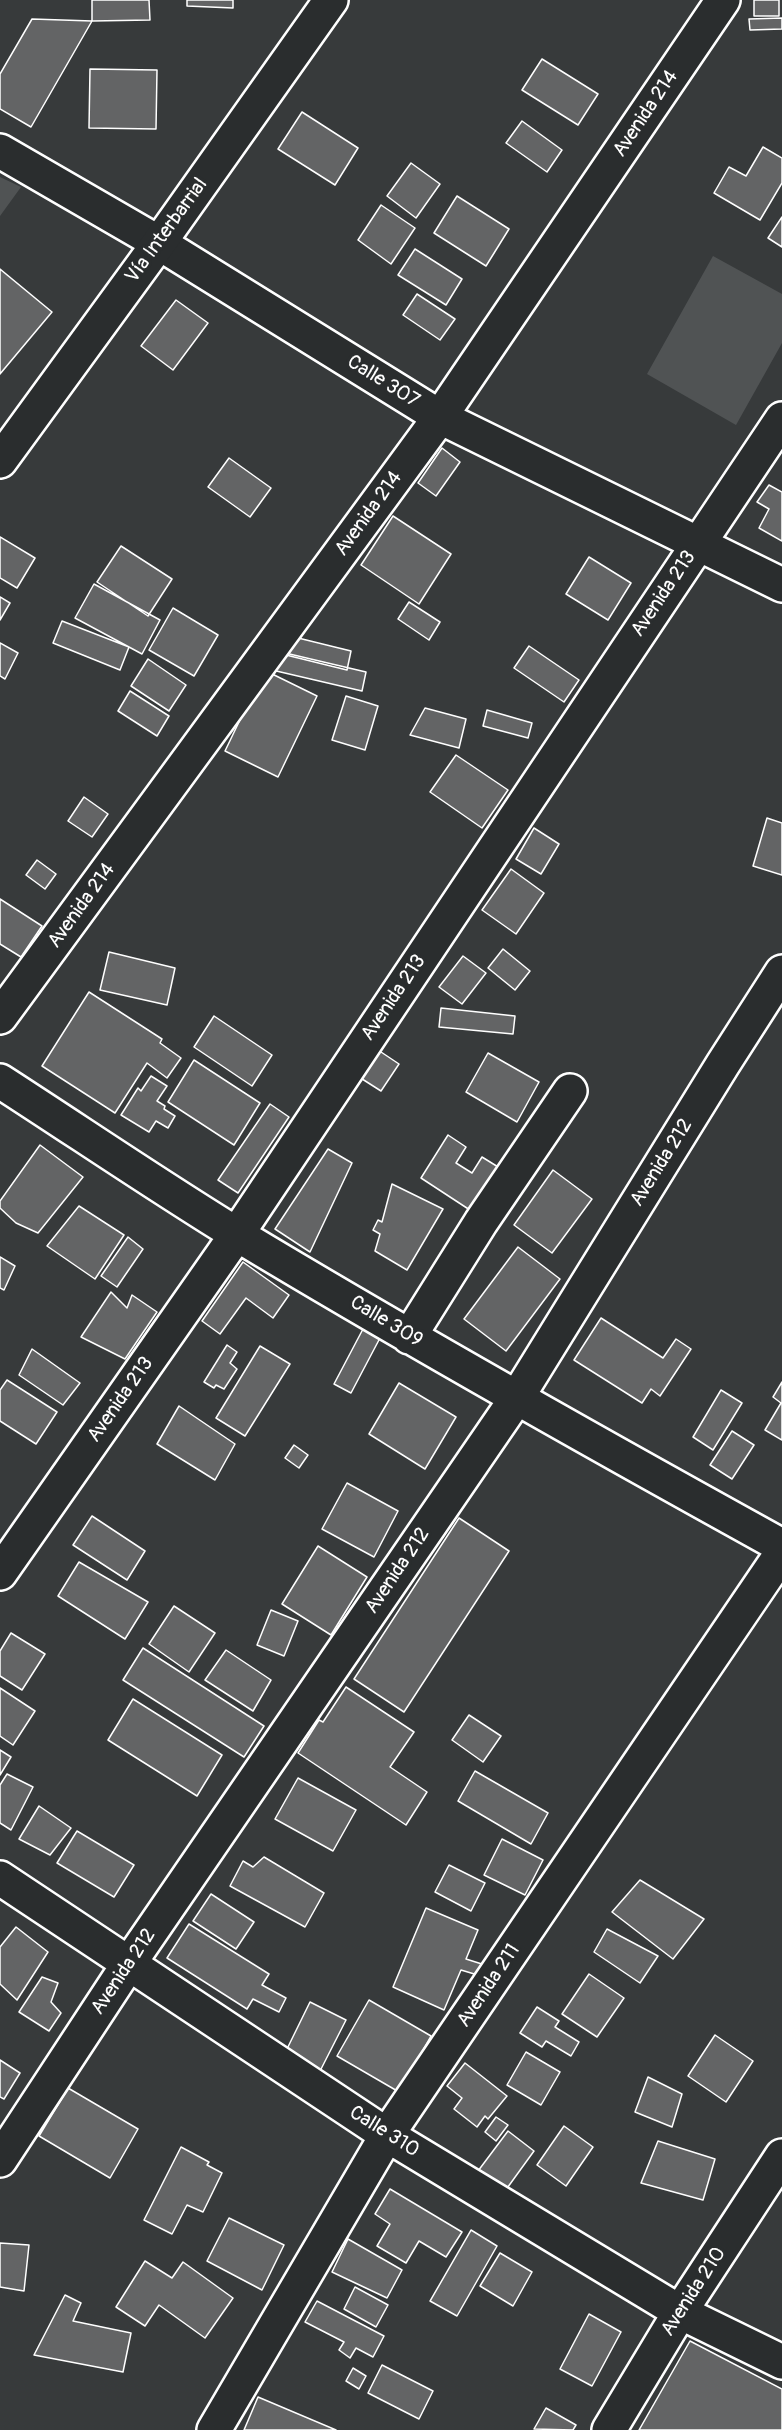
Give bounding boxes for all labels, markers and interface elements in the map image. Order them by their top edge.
street label: Avenida 214 [608,66,684,162]
street label: Vía Interbarrial [121,174,213,288]
street label: Calle 307 [342,350,424,414]
street label: Avenida 214 [330,467,408,561]
street label: Avenida 213 [626,546,702,642]
street label: Avenida 214 [43,859,121,953]
street label: Avenida 213 [356,950,432,1046]
street label: Avenida 212 [626,1115,698,1211]
street label: Calle 309 [345,1291,427,1353]
street label: Avenida 213 [83,1353,159,1447]
street label: Avenida 212 [360,1523,436,1619]
street label: Avenida 212 [86,1924,162,2020]
street label: Avenida 211 [452,1940,526,2032]
street label: Calle 310 [345,2101,423,2163]
street label: Avenida 210 [656,2243,732,2341]

